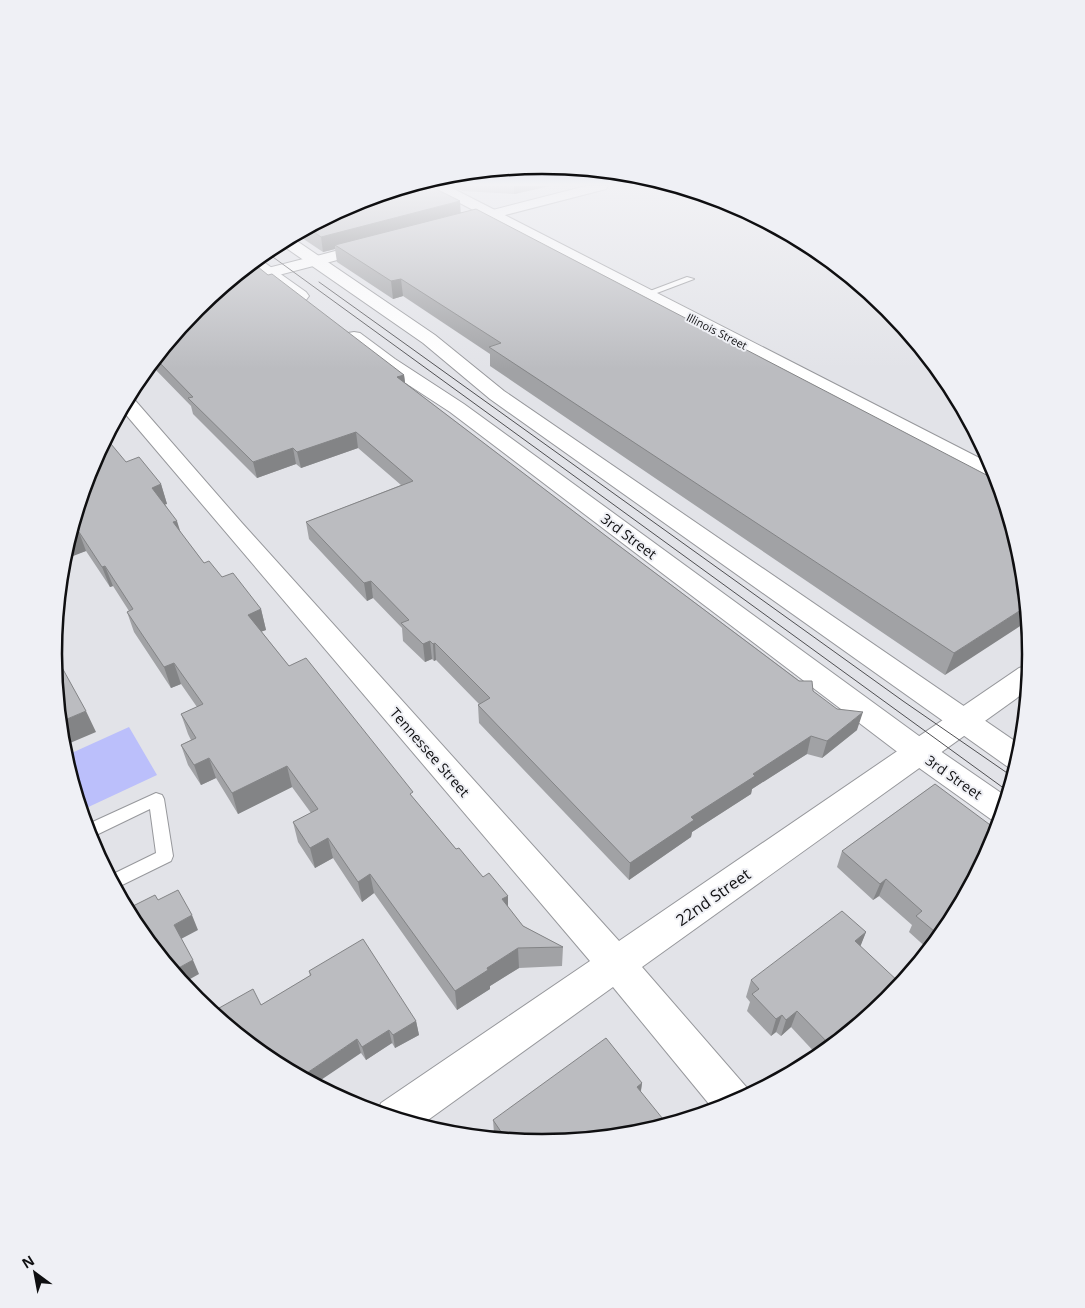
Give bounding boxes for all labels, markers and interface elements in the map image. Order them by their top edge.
street label: Illinois Street [684,309,750,353]
street label: 3rd Street [597,509,661,563]
street label: Tennessee Street [386,703,474,801]
street label: 3rd Street [922,751,986,803]
street label: 22nd Street [671,863,755,931]
north arrow [10,1248,60,1298]
text: N [18,1250,38,1273]

